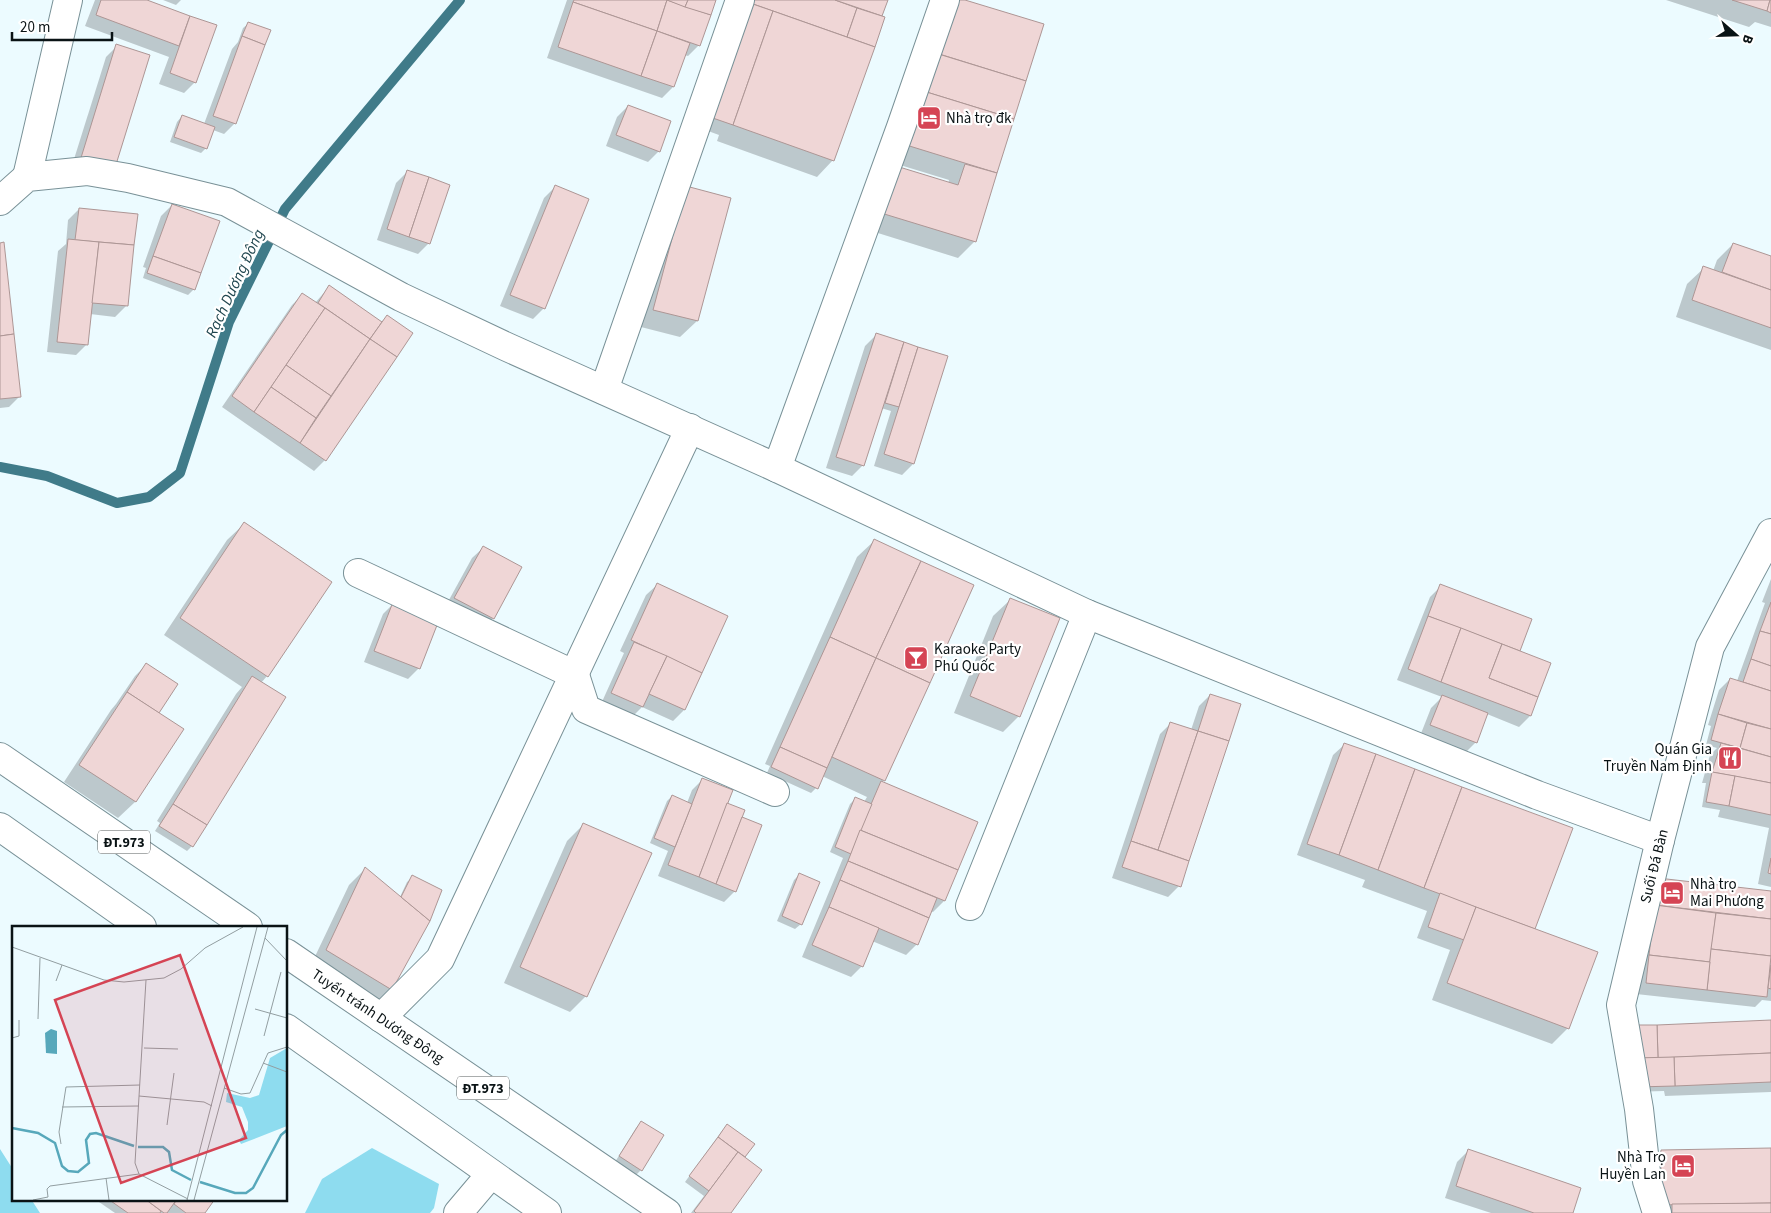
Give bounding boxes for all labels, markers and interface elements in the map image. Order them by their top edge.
scale bar [12,10,112,42]
north arrow [1711,10,1761,60]
text: 20 m [20,17,50,38]
text: B [1736,32,1758,47]
hotel icon: Nhà trọ đk [916,105,942,131]
place label: Nhà trọ đk [946,108,1012,129]
water label: Rạch Dương Đông [200,226,270,341]
place label: Karaoke Party Phú Quốc [934,639,1021,677]
bar icon: Karaoke Party Phú Quốc [903,645,929,671]
place label: Quán Gia Truyền Nam Định [1603,739,1712,777]
restaurant icon: Quán Gia Truyền Nam Định [1717,745,1743,771]
street label: Suối Đá Bàn [1635,827,1674,905]
road number: ĐT.973 [98,830,150,854]
place label: Nhà trọ Mai Phương [1690,874,1764,912]
hotel icon: Nhà trọ Mai Phương [1659,880,1685,906]
inset map [12,926,288,1200]
street label: Tuyến tránh Dương Đông [307,964,448,1069]
road number: ĐT.973 [457,1076,509,1100]
place label: Nhà Trọ Huyền Lan [1599,1147,1666,1185]
hotel icon: Nhà Trọ Huyền Lan [1670,1153,1696,1179]

